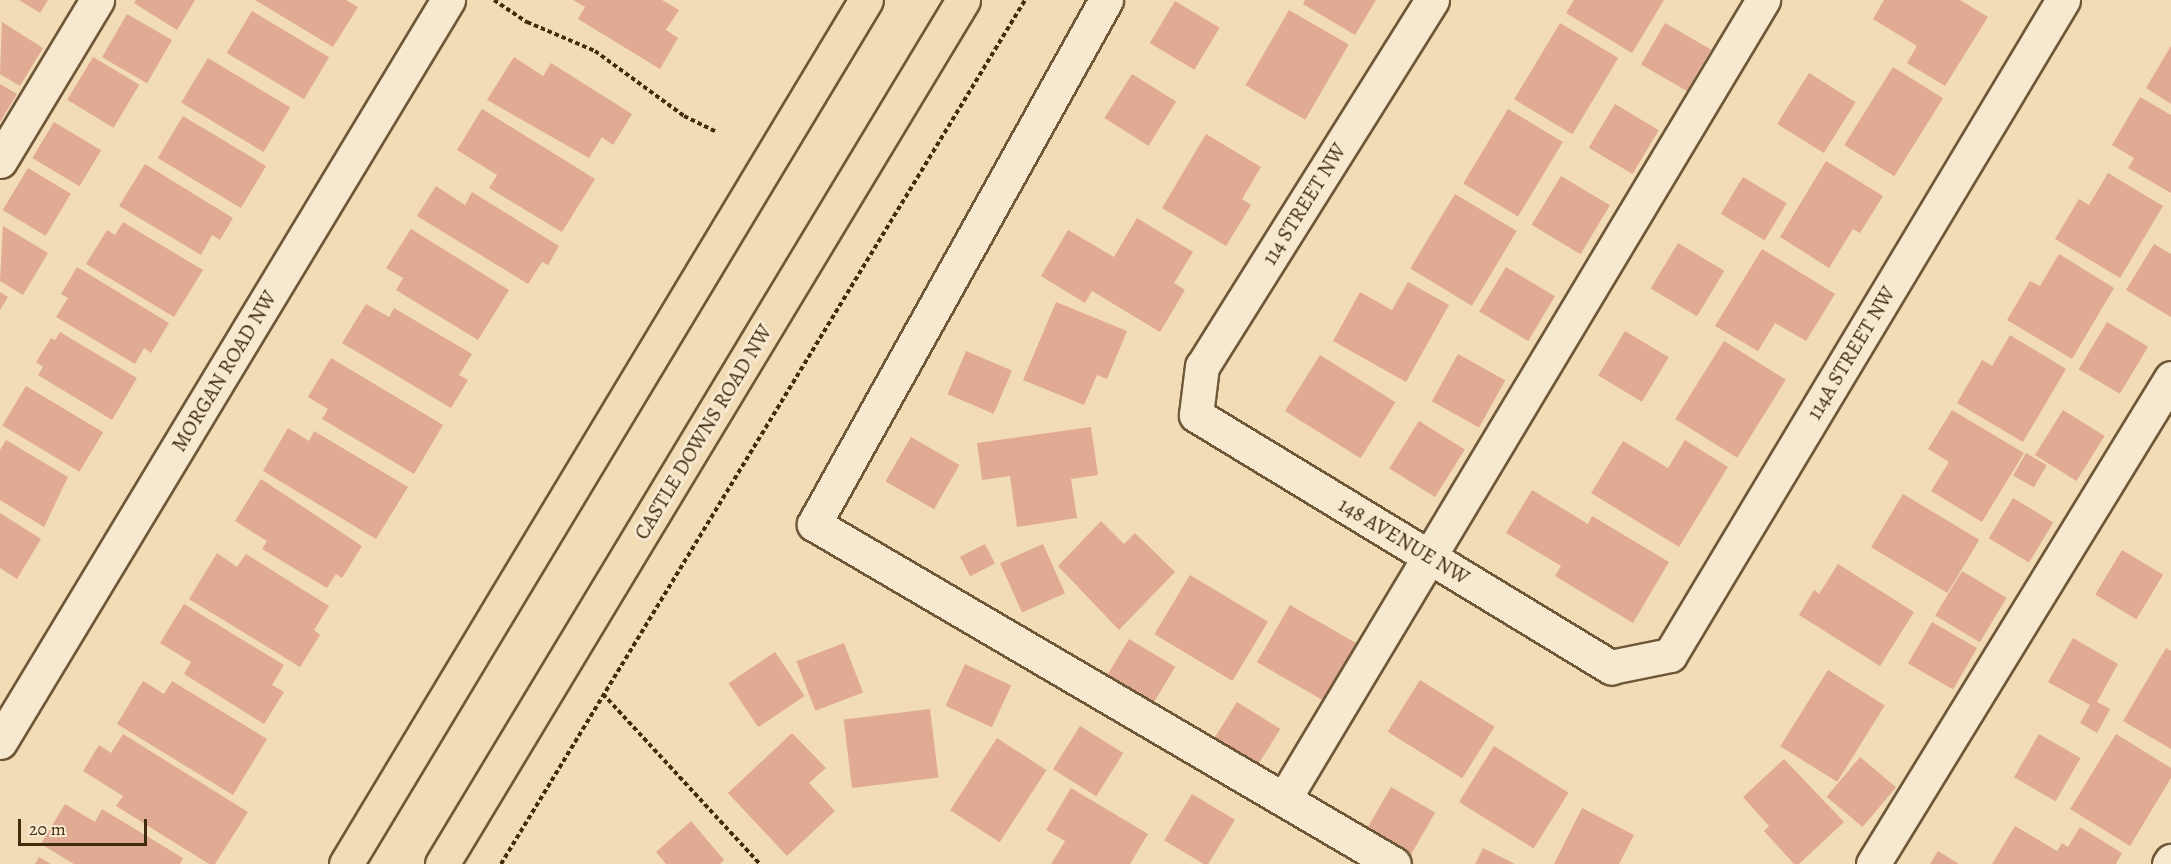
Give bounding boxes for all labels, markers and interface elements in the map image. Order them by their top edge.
street label: 114 STREET NW [1257,139,1351,269]
street label: 114A STREET NW [1801,282,1901,424]
street label: MORGAN ROAD NW [166,286,282,456]
street label: CASTLE DOWNS ROAD NW [629,320,777,544]
street label: 148 AVENUE NW [1334,492,1474,590]
scale bar [21,807,150,845]
text: 20 m [29,817,66,841]

